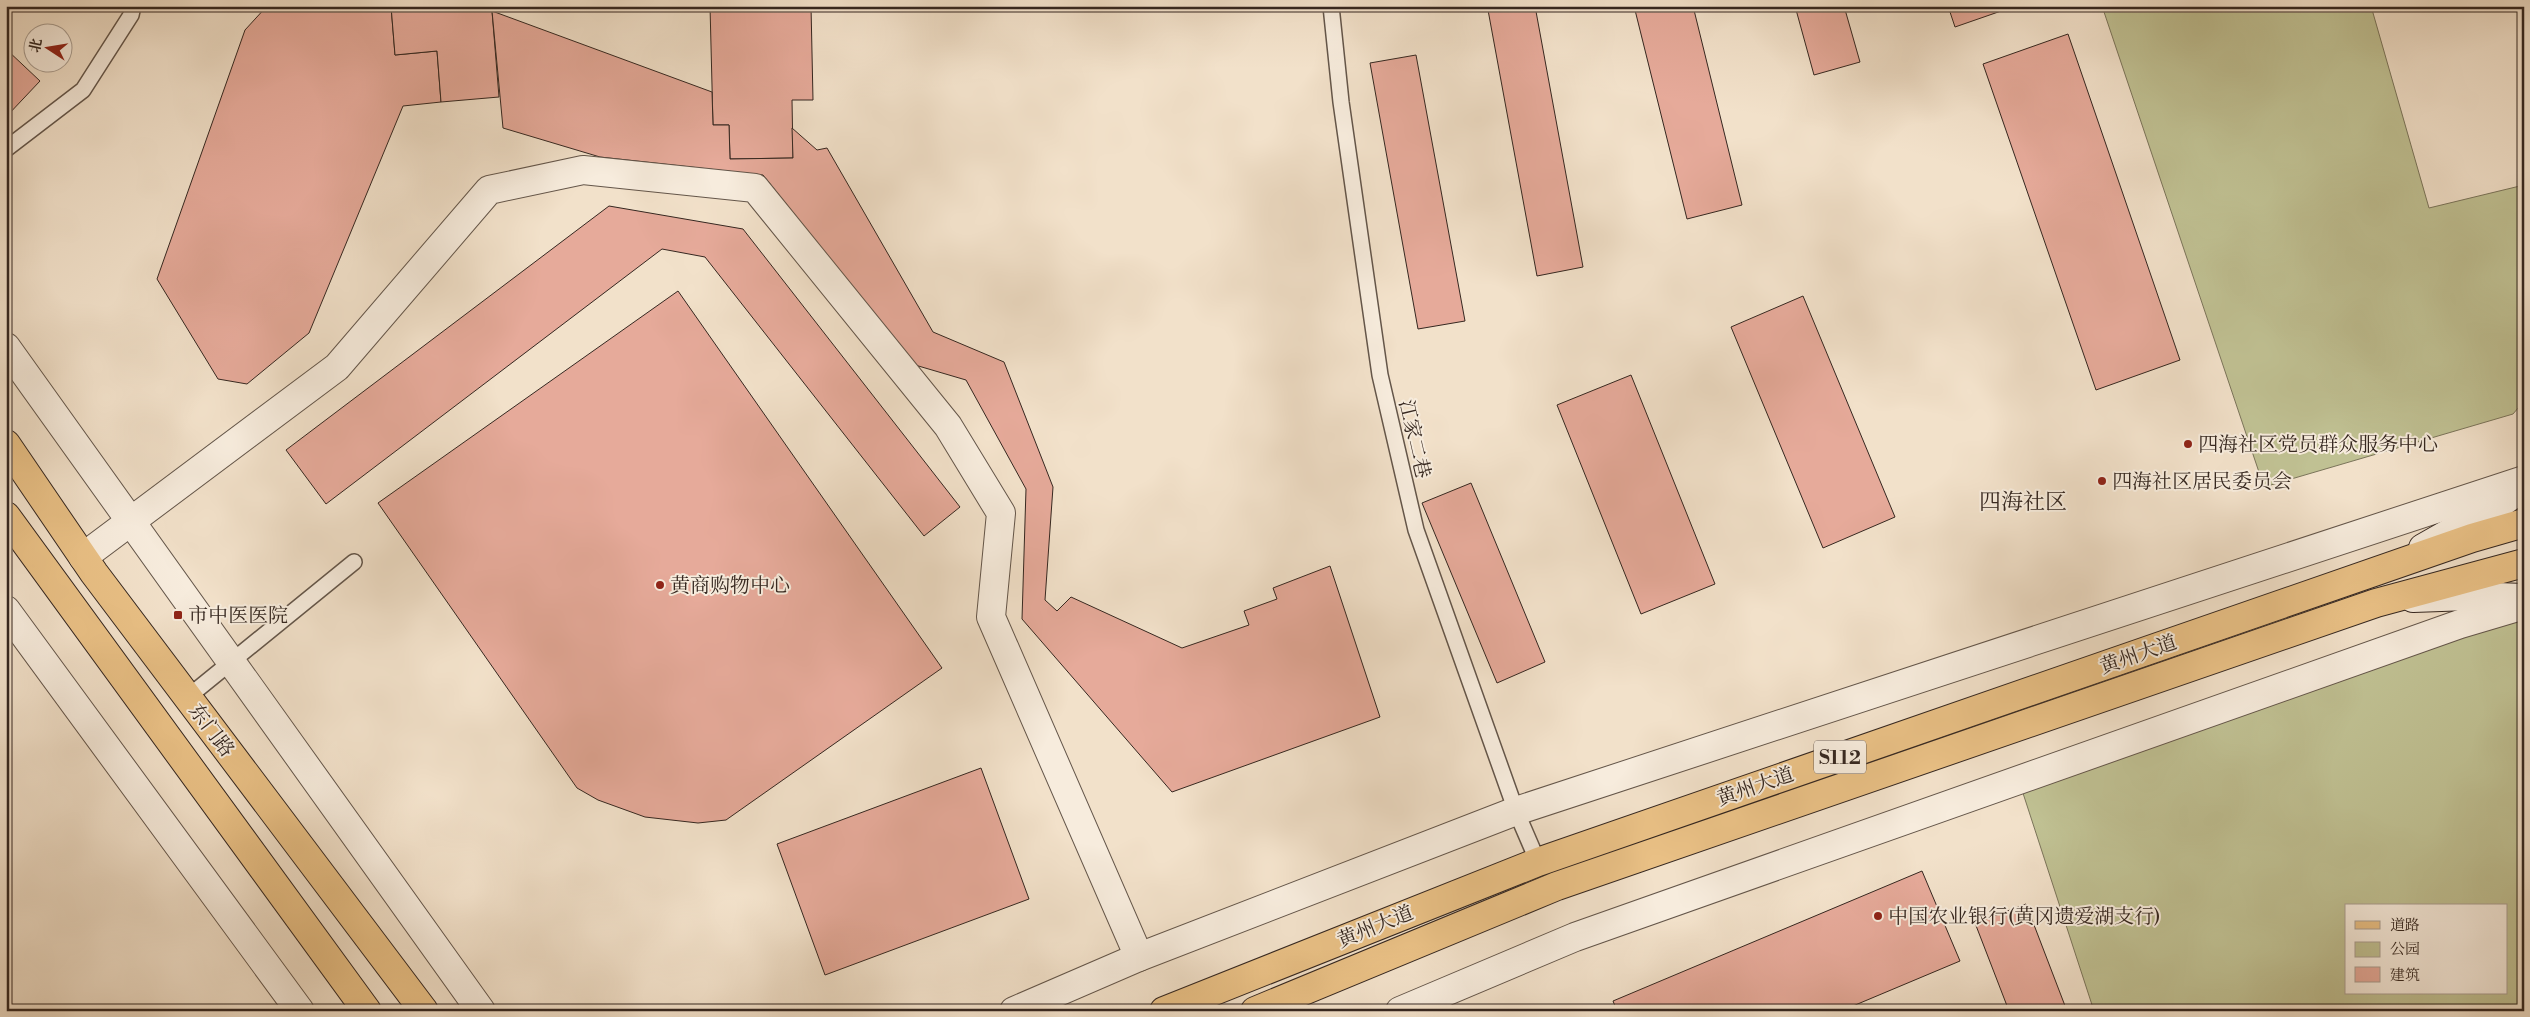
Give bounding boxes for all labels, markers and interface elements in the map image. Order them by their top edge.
north arrow [22,22,72,72]
text: 北 [26,37,47,54]
street label: 江家二巷 [1392,398,1435,481]
place label: 四海社区党员群众服务中心 [2198,433,2438,458]
marker: 四海社区党员群众服务中心 [2182,438,2194,450]
place label: 四海社区居民委员会 [2112,470,2292,495]
marker: 四海社区居民委员会 [2096,475,2108,487]
district label: 四海社区 [1979,489,2067,516]
place label: 黄商购物中心 [670,574,790,599]
marker: 黄商购物中心 [654,579,666,591]
place label: 市中医医院 [188,604,288,629]
marker: 市中医医院 [172,609,184,621]
street label: 黄州大道 [2097,631,2180,680]
street label: 东门路 [183,699,239,762]
road number: S112 [1814,740,1866,774]
street label: 黄州大道 [1714,763,1797,812]
street label: 黄州大道 [1334,901,1417,954]
legend [2345,904,2508,994]
place label: 中国农业银行(黄冈遗爱湖支行) [1888,905,2160,930]
marker: 中国农业银行(黄冈遗爱湖支行) [1872,910,1884,922]
text: 道路 [2390,916,2420,935]
text: 公园 [2390,940,2420,959]
text: 建筑 [2390,966,2420,985]

